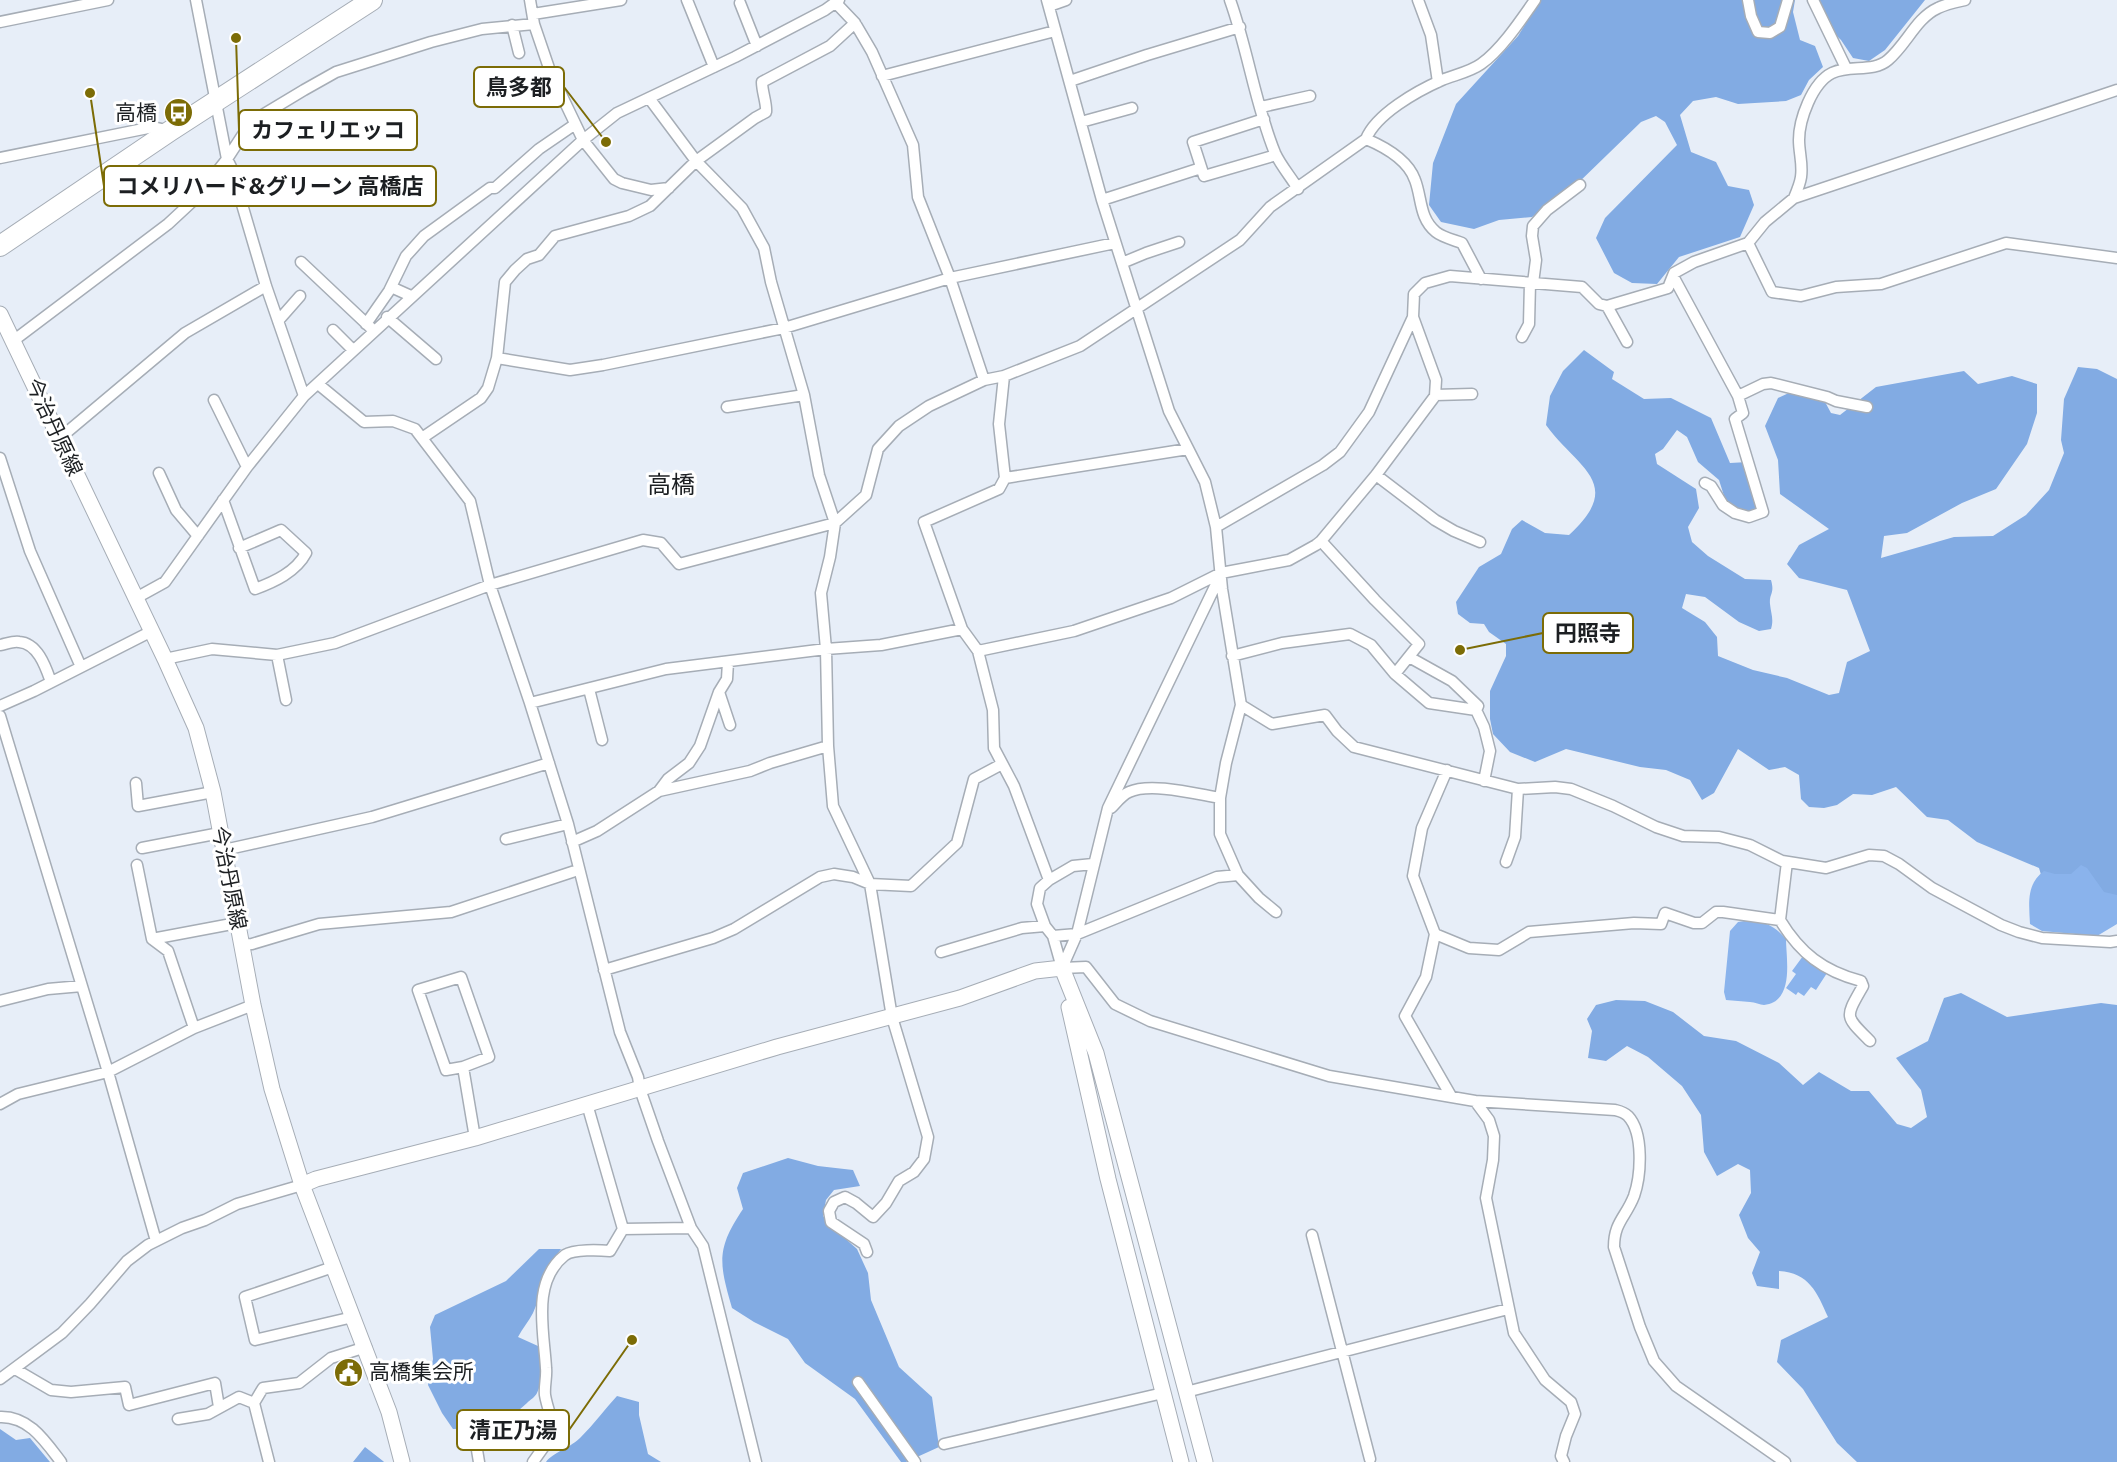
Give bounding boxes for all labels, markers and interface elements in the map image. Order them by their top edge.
callout: 鳥多都 [474,67,564,107]
text: 鳥多都 [486,74,552,100]
bus stop icon: 高橋 [162,97,194,129]
place label: 高橋 [115,100,157,125]
callout: カフェリエッコ [239,110,417,150]
text: カフェリエッコ [251,117,405,143]
callout: コメリハード&グリーン 高橋店 [104,166,436,206]
text: コメリハード&グリーン 高橋店 [116,173,424,199]
street label: 今治丹原線 [21,374,88,480]
district label: 高橋 [647,470,695,498]
callout: 円照寺 [1543,613,1633,653]
text: 円照寺 [1555,620,1621,646]
street label: 今治丹原線 [207,824,252,932]
public building icon: 高橋集会所 [332,1356,364,1388]
place label: 高橋集会所 [369,1359,474,1384]
callout: 清正乃湯 [457,1410,569,1450]
text: 清正乃湯 [469,1417,557,1443]

